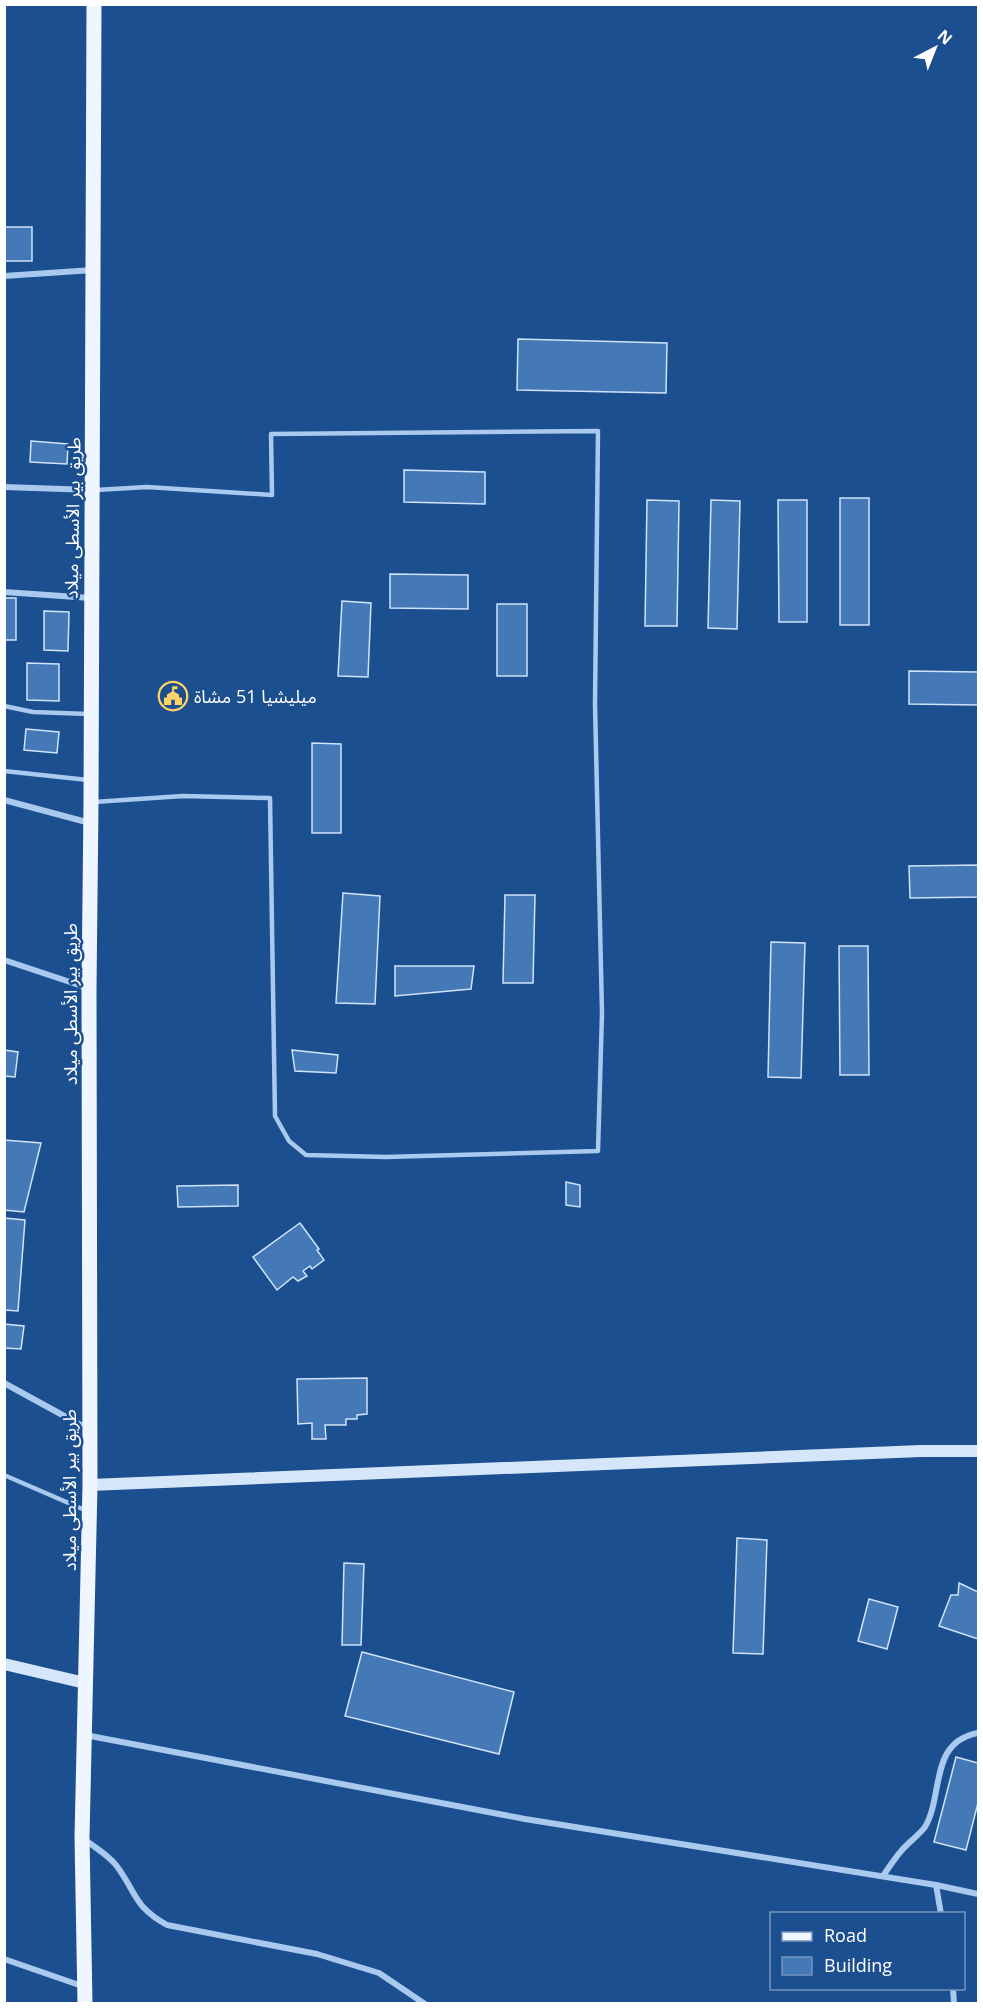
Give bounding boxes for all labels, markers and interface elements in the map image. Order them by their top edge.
north arrow [905,18,965,78]
text: N [933,24,957,49]
street label: طريق بير الأسطى ميلاد [59,437,85,599]
public building icon: ميليشيا 51 مشاة [157,680,189,712]
place label: ميليشيا 51 مشاة [194,684,317,708]
street label: طريق بير الأسطى ميلاد [58,923,82,1085]
street label: طريق بير الأسطى ميلاد [57,1409,81,1571]
legend [770,1912,965,1990]
text: Road [824,1923,867,1947]
text: Building [824,1953,892,1977]

